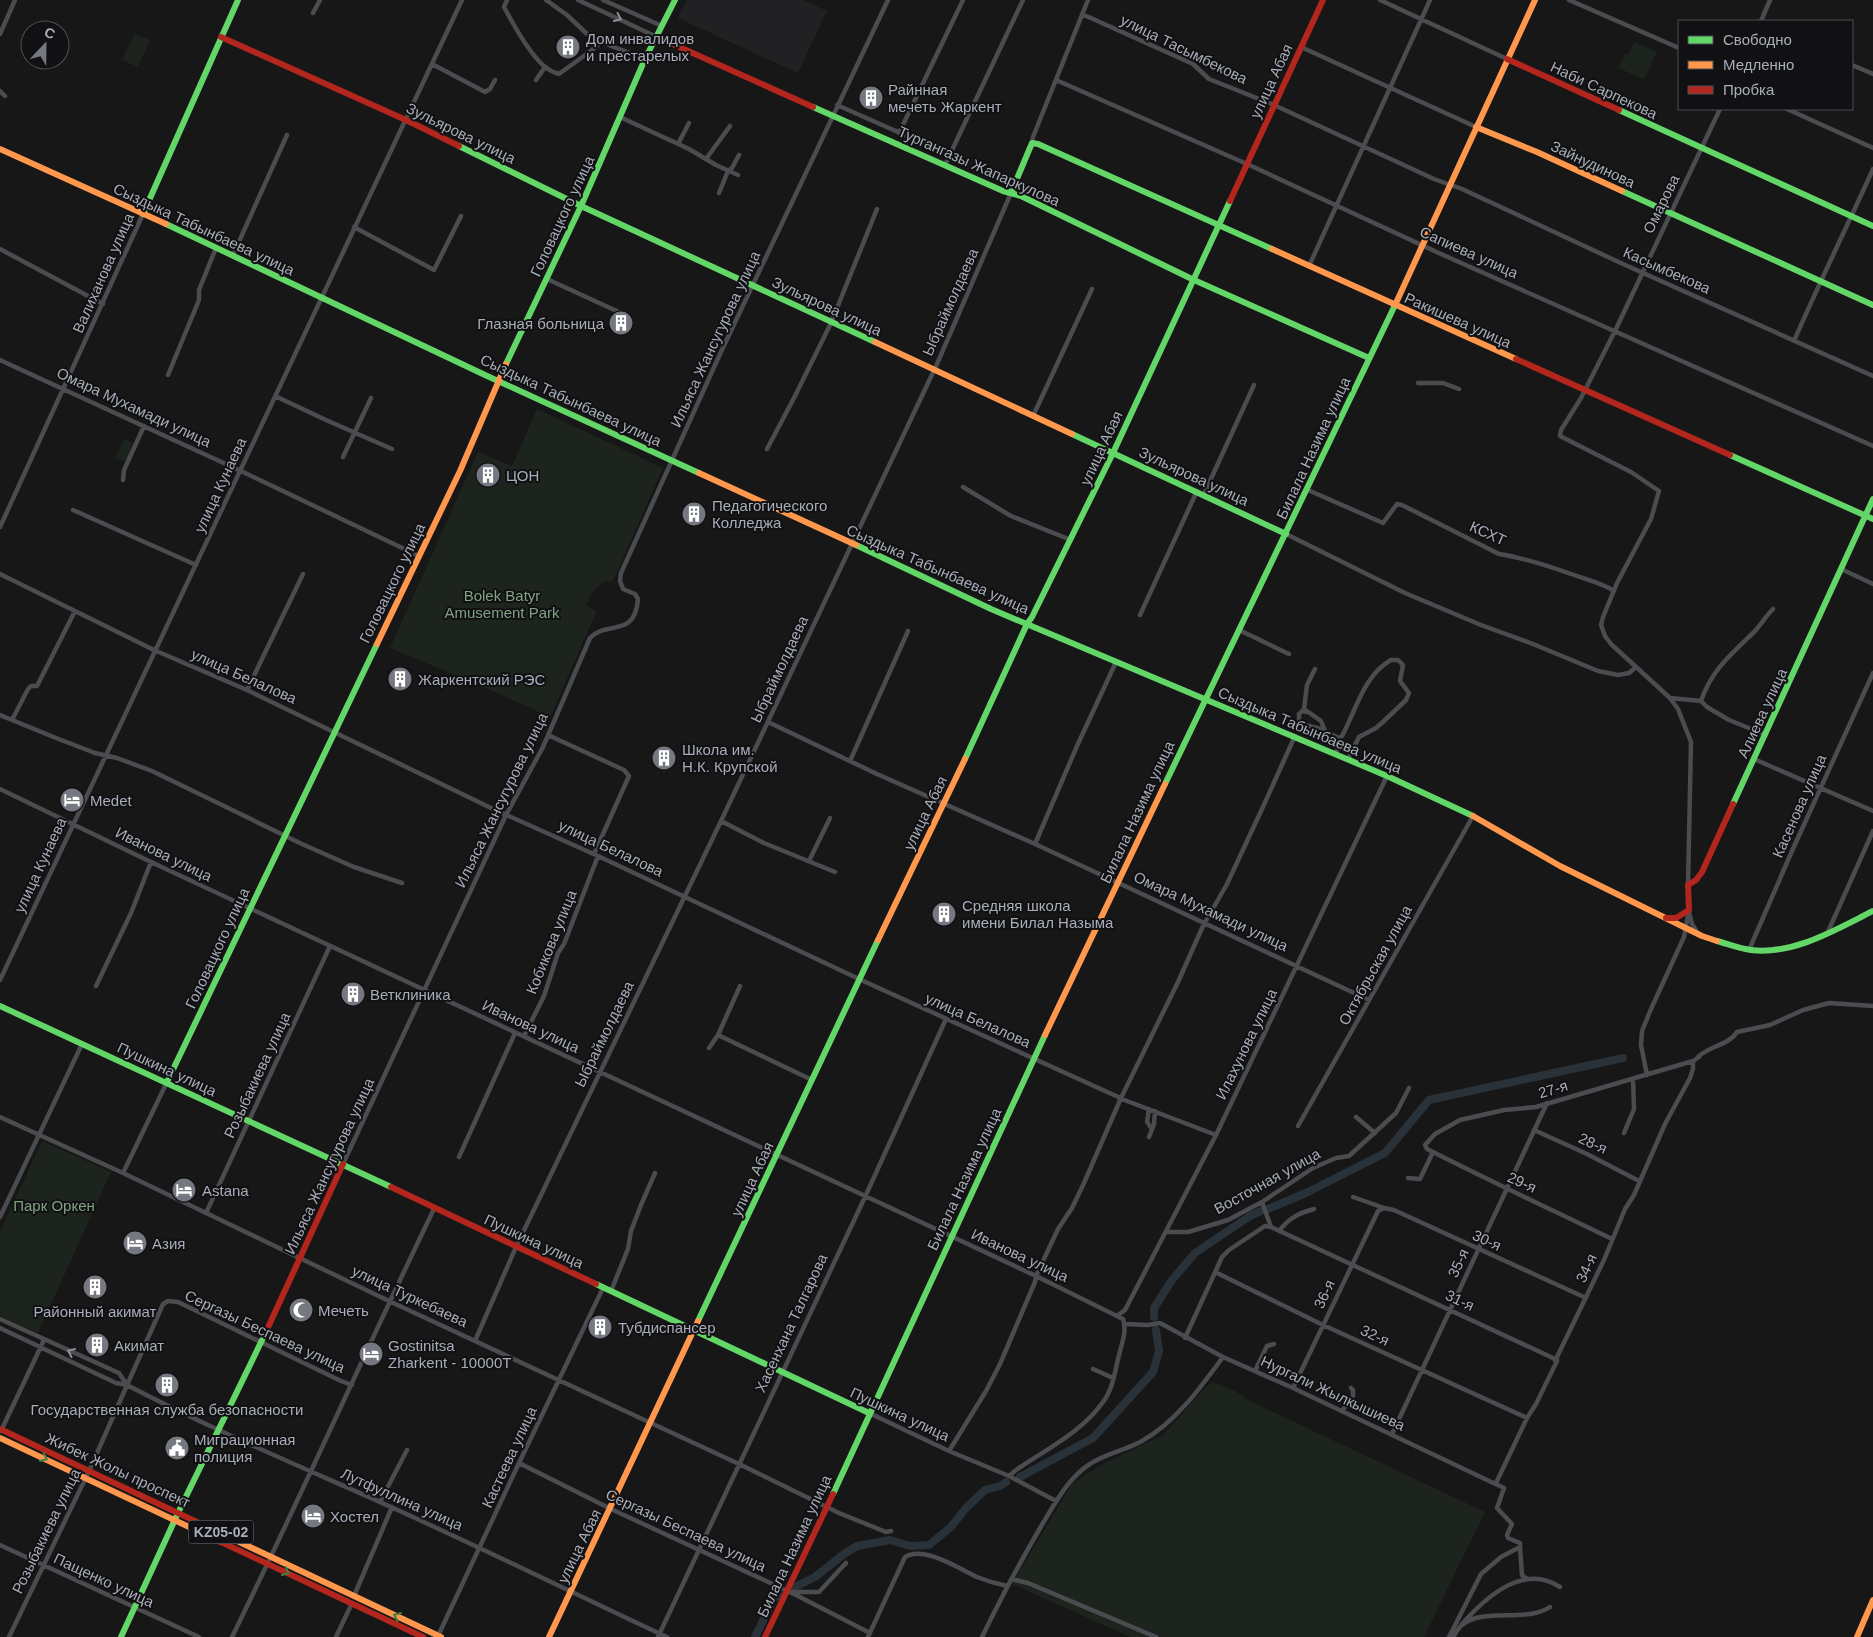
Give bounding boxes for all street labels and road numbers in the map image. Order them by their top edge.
street label: улица Тасымбекова [1118,11,1251,87]
street label: улица Абая [1246,41,1296,121]
street label: Наби Сарпекова [1548,58,1661,122]
street label: Зульярова улица [404,99,519,167]
street label: Тургангазы Жапаркулова [895,123,1063,210]
street label: Зайнудинова [1548,137,1638,191]
street label: Головацкого улица [527,152,598,279]
street label: Омарова [1640,171,1683,236]
street label: Сыздыка Табынбаева улица [111,179,298,279]
street label: Валиханова улица [69,210,137,336]
street label: Сапиева улица [1417,223,1521,282]
street label: Касымбекова [1621,243,1714,297]
street label: Ыбраймолдаева [919,245,982,358]
street label: Ильяса Жансугурова улица [667,248,764,430]
street label: Зульярова улица [769,273,885,339]
street label: Ракишева улица [1402,289,1514,351]
street label: Сыздыка Табынбаева улица [478,350,665,450]
street label: Омара Мухамади улица [54,364,214,451]
street label: Билала Назима улица [1273,374,1354,522]
street label: улица Абая [1076,408,1126,488]
street label: улица Кунаева [191,434,250,535]
street label: Зульярова улица [1136,443,1252,509]
street label: КСХТ [1467,518,1509,548]
street label: Головацкого улица [356,520,429,646]
street label: Сыздыка Табынбаева улица [844,521,1033,617]
street label: Ыбраймолдаева [747,612,811,725]
street label: улица Белалова [189,645,300,707]
street label: Алиева улица [1734,665,1790,761]
street label: Сыздыка Табынбаева улица [1216,683,1405,777]
street label: Ильяса Жансугурова улица [451,709,551,890]
street label: Билала Назима улица [1097,738,1178,886]
street label: Касенова улица [1769,751,1830,860]
street label: улица Абая [900,773,950,853]
street label: улица Кунаева [11,814,70,915]
street label: улица Белалова [556,816,667,880]
street label: Иванова улица [113,823,216,885]
street label: Омара Мухамади улица [1131,868,1291,955]
street label: Головацкого улица [182,884,253,1011]
street label: Кобикова улица [522,887,580,996]
street label: Октябрьская улица [1335,902,1415,1028]
street label: Ыбраймолдаева [571,978,637,1090]
street label: Илахунова улица [1212,985,1280,1102]
street label: улица Белалова [923,989,1034,1051]
street label: Иванова улица [480,996,583,1056]
street label: Розыбакиева улица [220,1009,294,1140]
street label: Пушкина улица [115,1039,220,1100]
street label: Ильяса Жансугурова улица [281,1075,378,1257]
street label: 27-я [1536,1077,1570,1101]
street label: Билала Назима улица [924,1105,1005,1253]
street label: 28-я [1576,1129,1610,1157]
street label: улица Абая [727,1139,777,1219]
street label: Восточная улица [1211,1145,1324,1217]
street label: 29-я [1505,1168,1539,1196]
street label: Пушкина улица [482,1211,587,1272]
street label: Иванова улица [969,1225,1072,1285]
street label: 30-я [1470,1226,1504,1254]
street label: 35-я [1444,1246,1472,1280]
street label: Хасенхана Талгарова [751,1250,831,1395]
street label: 34-я [1572,1251,1600,1285]
street label: улица Туркебаева [350,1262,471,1330]
street label: 36-я [1310,1277,1338,1311]
street label: Сергазы Беспаева улица [182,1286,348,1376]
street label: 31-я [1443,1286,1477,1314]
street label: 32-я [1358,1321,1392,1349]
street label: Нургали Жылкышиева [1258,1352,1408,1434]
street label: Пушкина улица [848,1384,953,1445]
street label: Кастеева улица [478,1403,540,1510]
street label: Жибек Жолы проспект [43,1429,193,1511]
street label: Лутфуллина улица [338,1464,466,1534]
street label: Розыбакиева улица [8,1465,84,1596]
street label: Билала Назима улица [754,1472,835,1620]
street label: Сергазы Беспаева улица [603,1485,769,1575]
street label: улица Абая [554,1506,604,1586]
road number: KZ05-02 [188,1520,254,1544]
street label: Пащенко улица [51,1549,157,1611]

